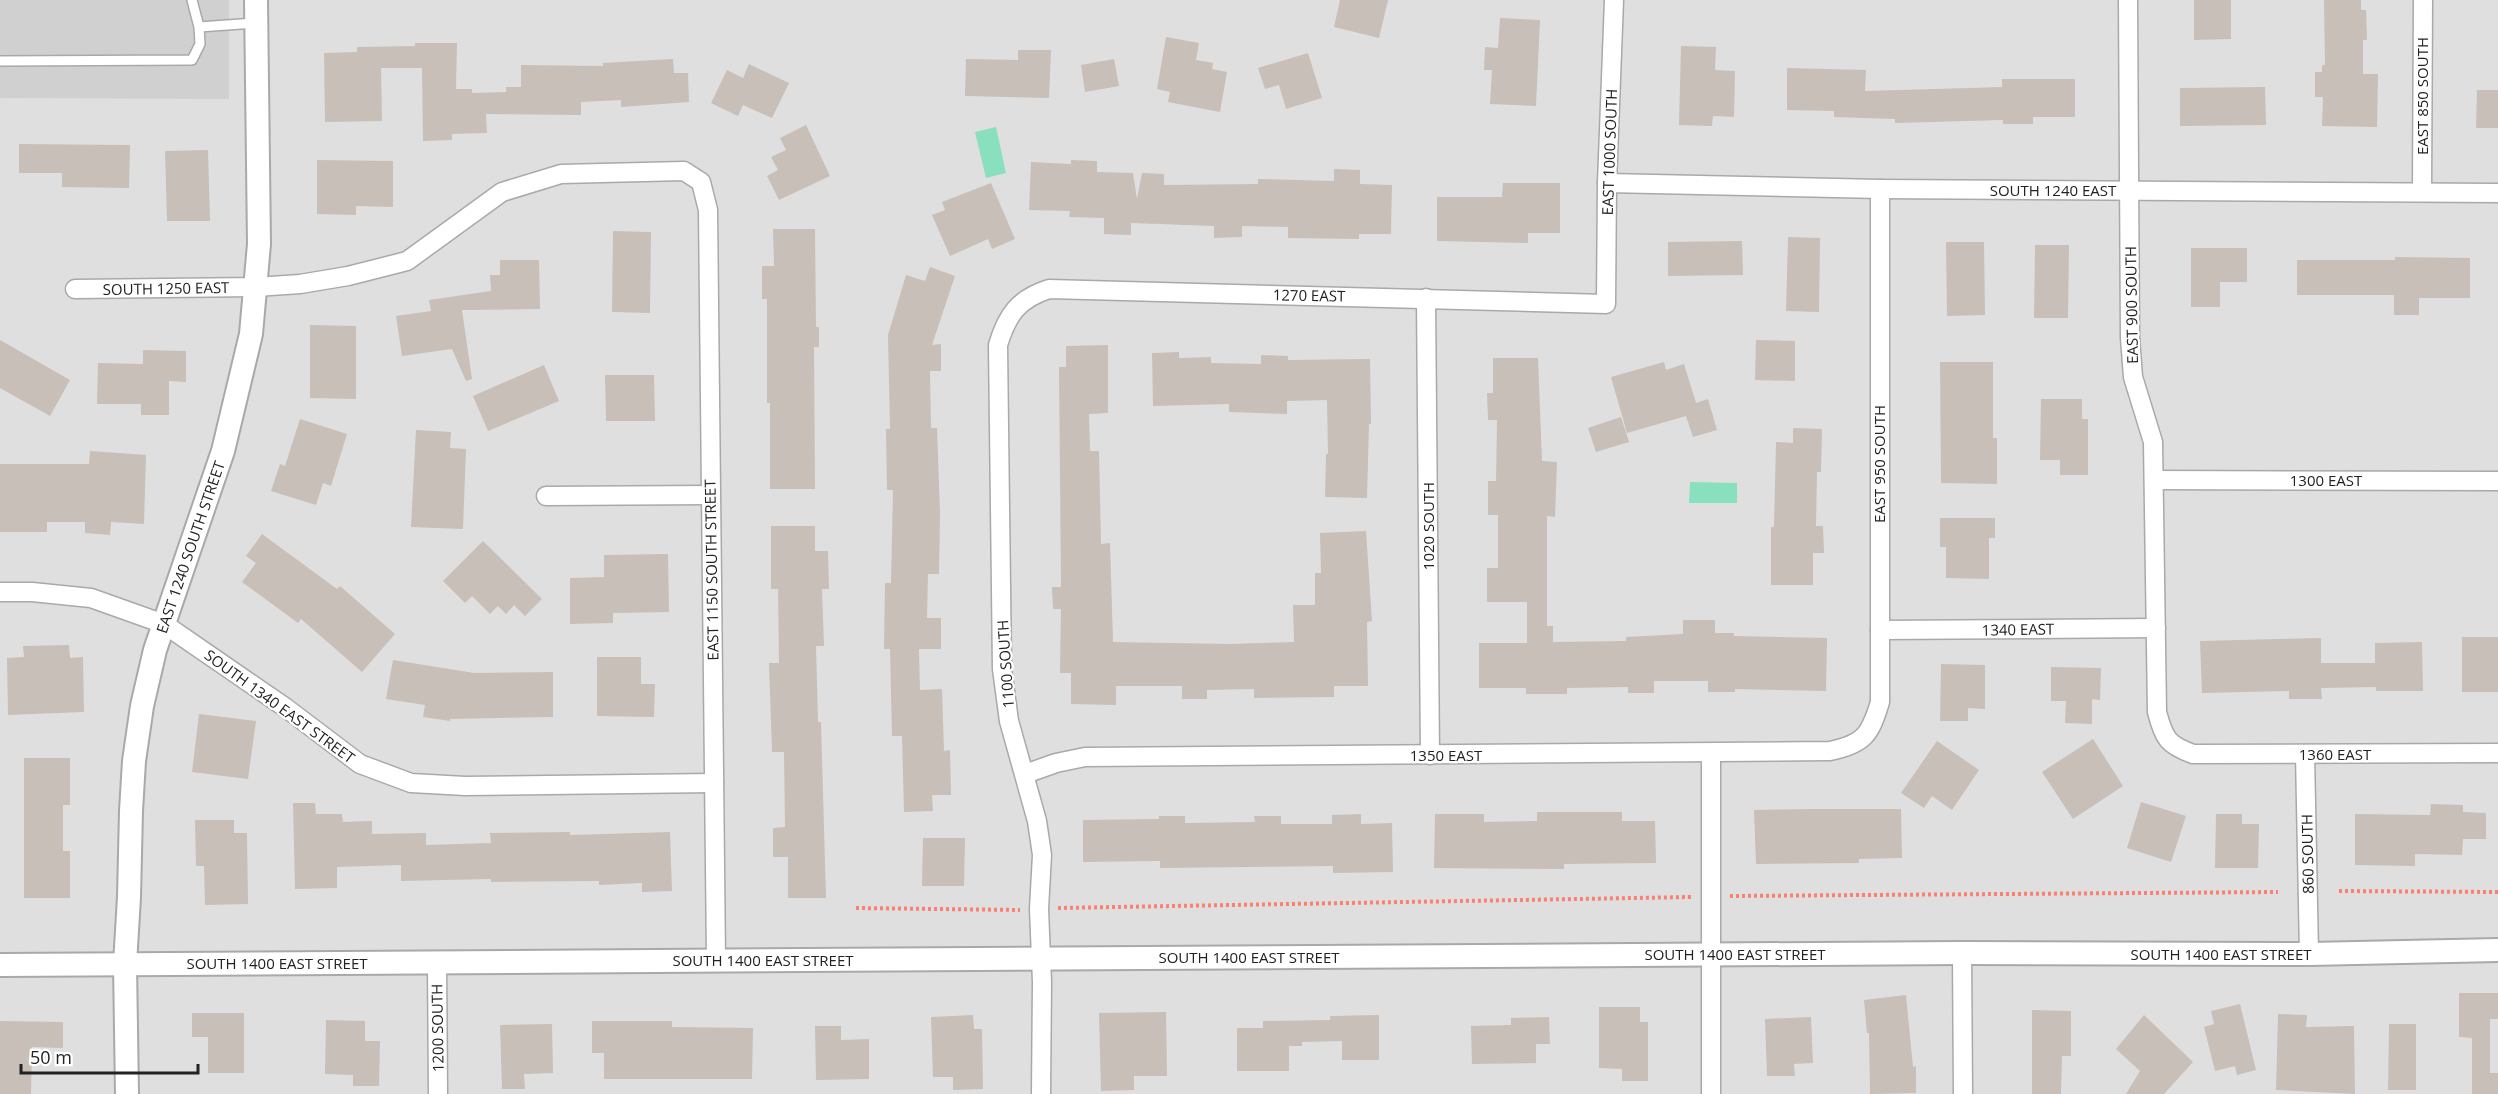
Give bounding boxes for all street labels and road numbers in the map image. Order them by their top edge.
street label: EAST 850 SOUTH [2412,37,2432,155]
street label: EAST 1000 SOUTH [1597,88,1621,216]
street label: SOUTH 1240 EAST [1990,180,2117,200]
street label: EAST 900 SOUTH [2120,246,2142,364]
street label: SOUTH 1250 EAST [103,277,230,299]
street label: 1270 EAST [1273,284,1346,306]
street label: EAST 950 SOUTH [1869,405,1889,523]
street label: EAST 1240 SOUTH STREET [151,457,229,636]
street label: 1300 EAST [2290,470,2363,490]
street label: EAST 1150 SOUTH STREET [699,479,723,661]
street label: 1020 SOUTH [1418,482,1438,570]
street label: 1340 EAST [1982,618,2055,640]
street label: 1100 SOUTH [992,619,1018,709]
street label: SOUTH 1340 EAST STREET [201,645,360,768]
street label: 1360 EAST [2299,744,2372,764]
street label: 1350 EAST [1410,745,1483,765]
street label: 860 SOUTH [2296,814,2318,894]
street label: SOUTH 1400 EAST STREET [1644,944,1826,964]
street label: SOUTH 1400 EAST STREET [2130,944,2312,964]
street label: SOUTH 1400 EAST STREET [1158,947,1340,967]
street label: SOUTH 1400 EAST STREET [672,950,854,970]
street label: SOUTH 1400 EAST STREET [186,953,368,973]
street label: 1200 SOUTH [426,984,448,1072]

